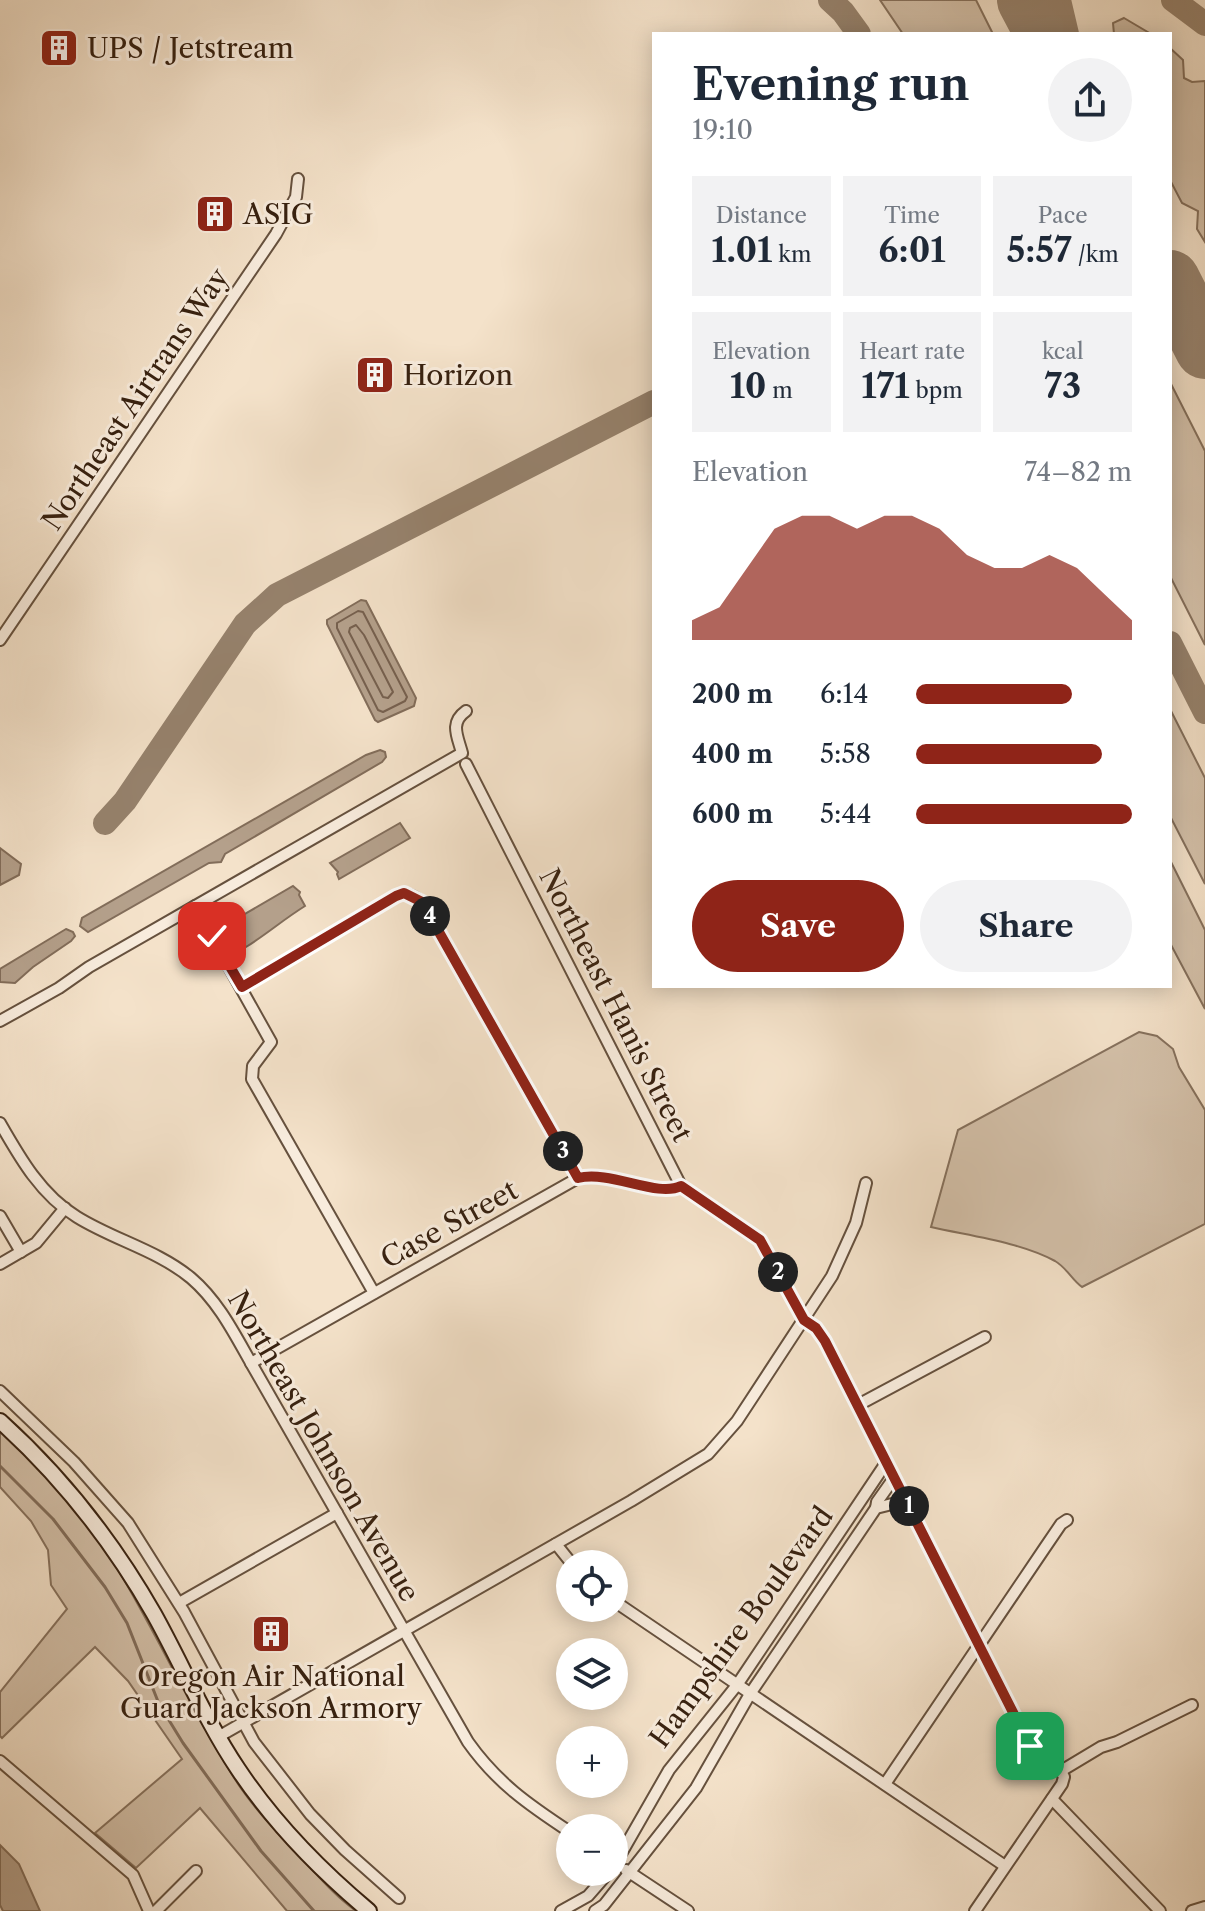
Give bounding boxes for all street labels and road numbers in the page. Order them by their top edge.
street label: Northeast Airtrans Way [35,261,236,537]
street label: Northeast Hanis Street [532,863,700,1147]
street label: Case Street [375,1172,523,1275]
street label: Northeast Johnson Avenue [221,1285,427,1607]
street label: Hampshire Boulevard [642,1500,840,1754]

